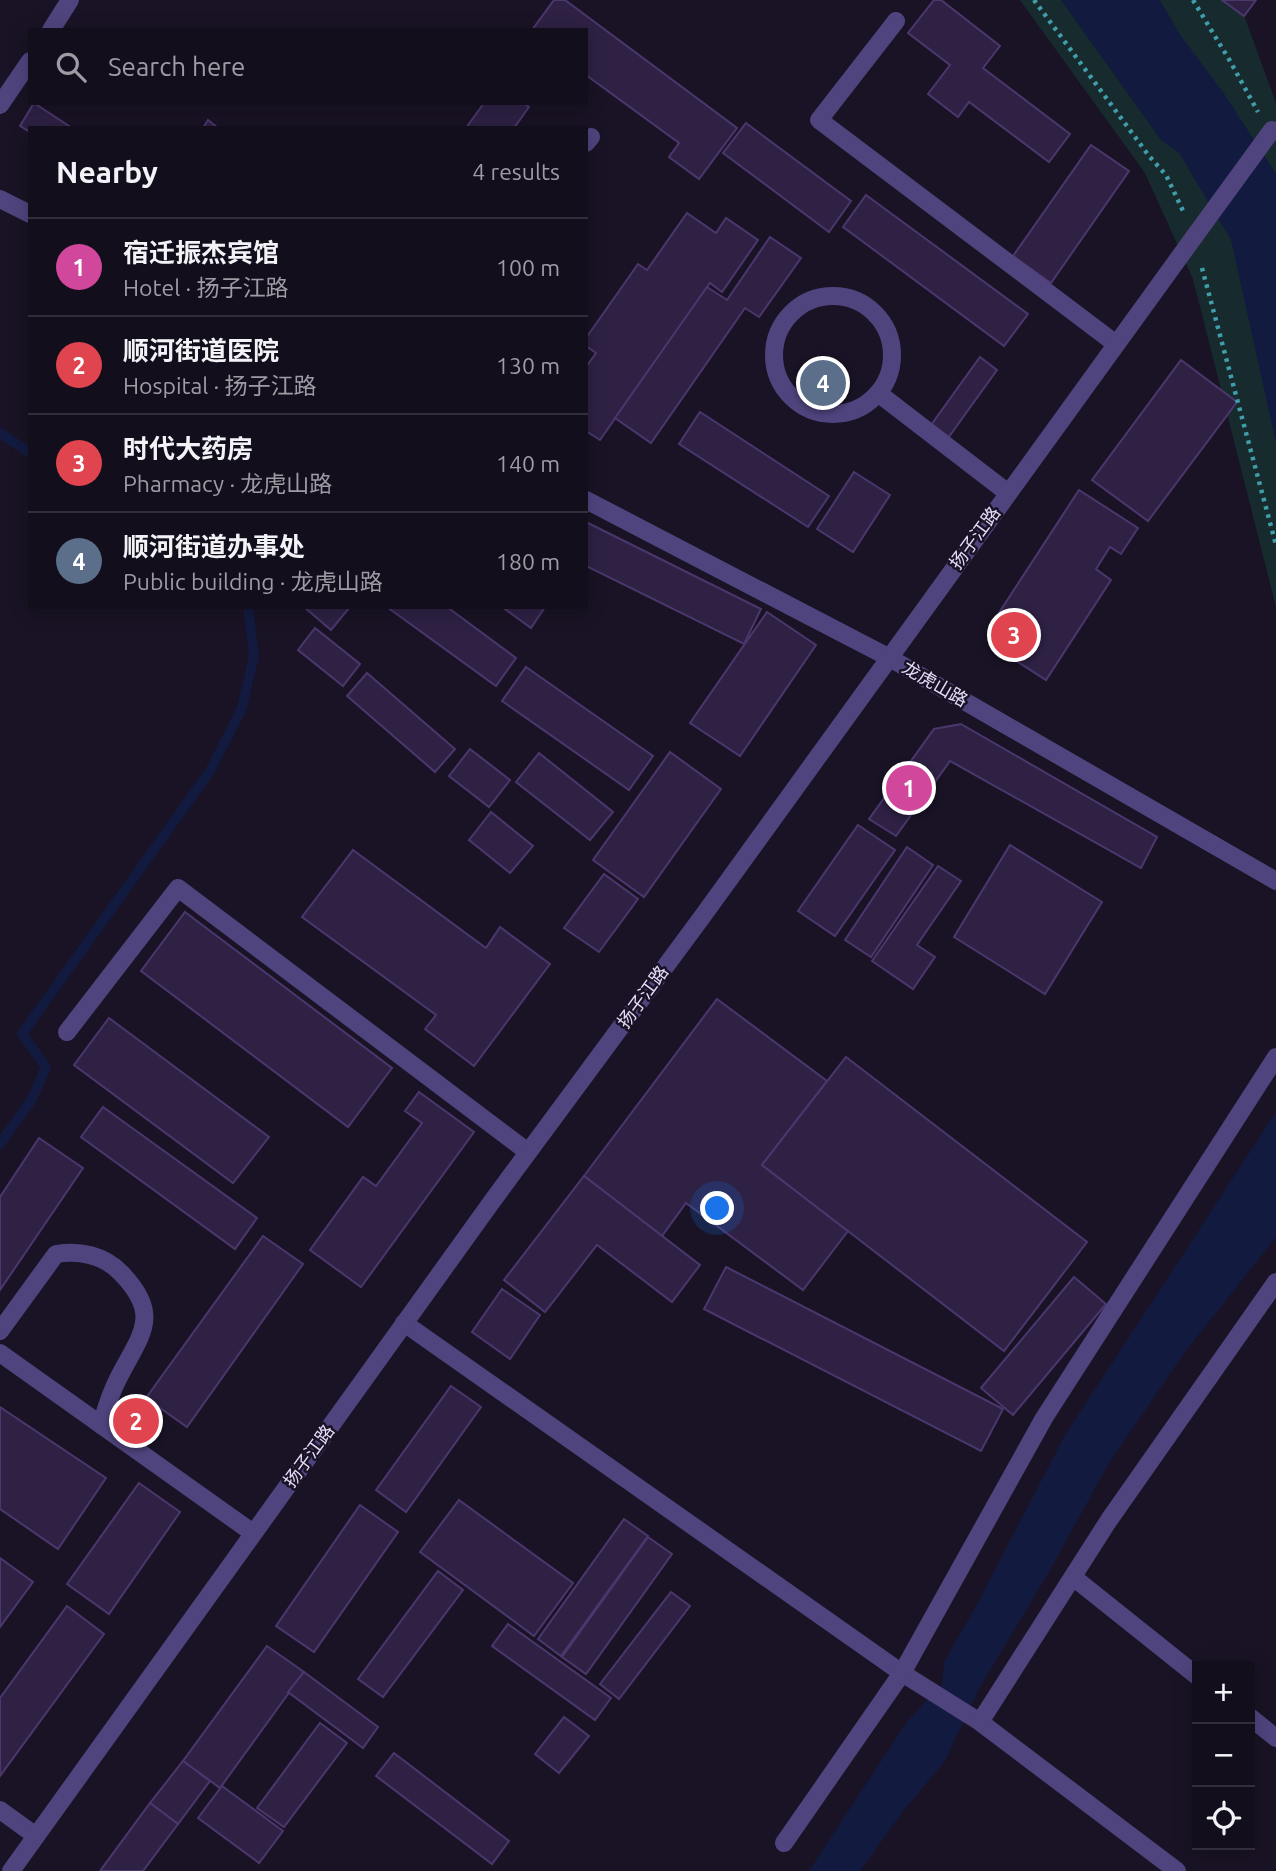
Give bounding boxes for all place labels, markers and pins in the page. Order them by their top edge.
pin: 4 [800,357,846,409]
pin: 3 [991,609,1037,661]
pin: 1 [886,762,932,814]
pin: 2 [113,1395,159,1447]

